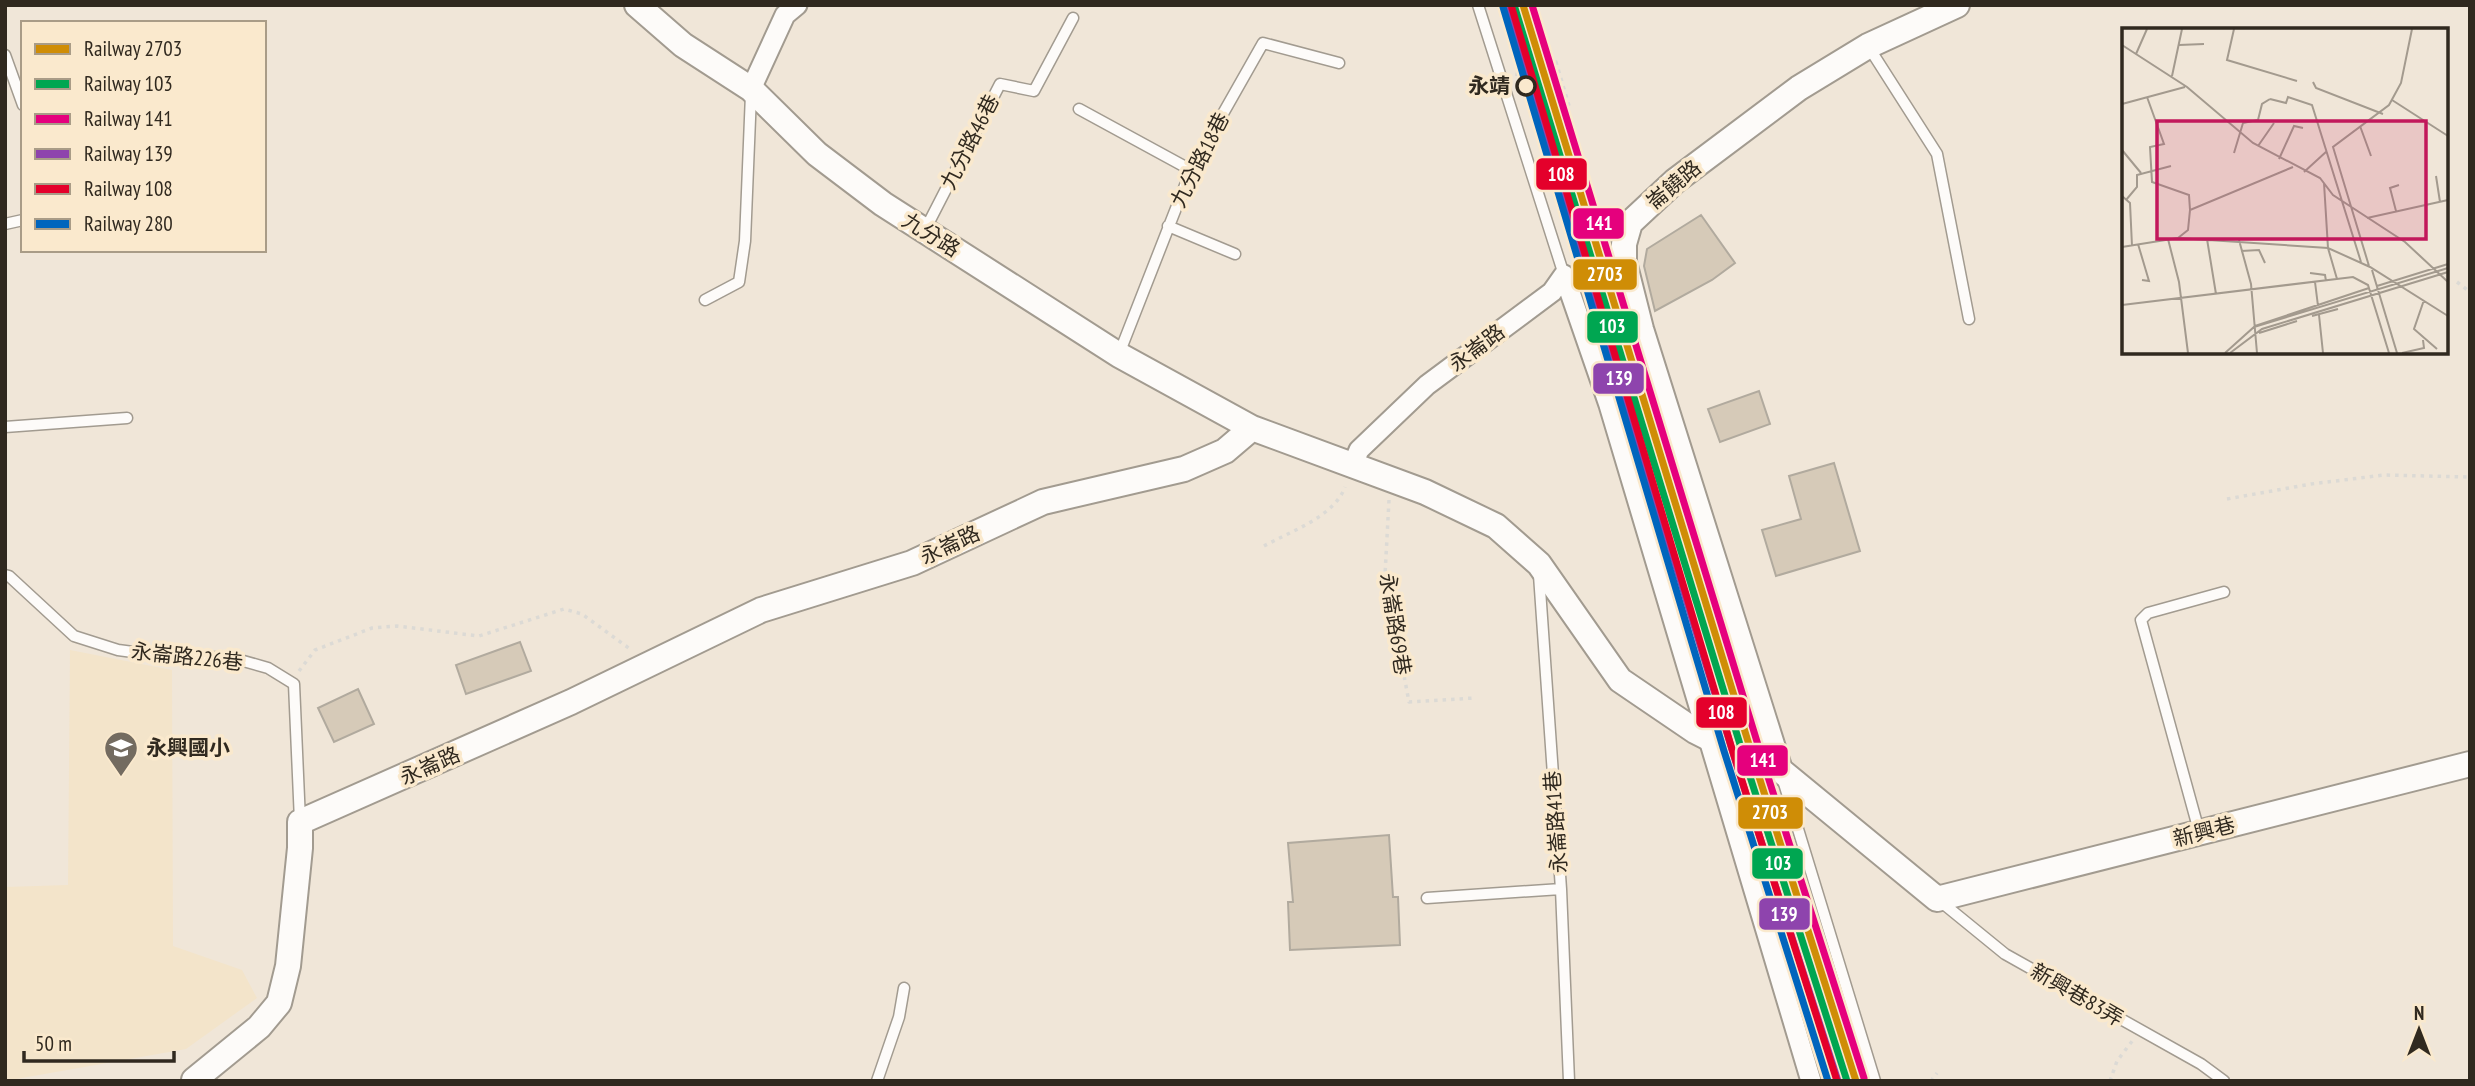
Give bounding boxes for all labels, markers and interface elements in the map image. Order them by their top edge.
legend [21,21,266,252]
inset map [2122,28,2447,354]
text: Railway 2703 [84,35,182,62]
text: Railway 103 [84,70,173,97]
place label: 永靖 [1468,72,1510,99]
marker: 永靖 [1516,76,1536,96]
street label: 九分路46巷 [934,90,1005,194]
text: Railway 141 [84,105,173,132]
street label: 九分路18巷 [1164,108,1235,212]
text: Railway 139 [84,140,173,167]
street label: 崙饒路 [1641,154,1706,215]
line badge: 108 [1535,157,1588,191]
text: 108 [1547,162,1575,186]
text: Railway 108 [84,175,173,202]
street label: 九分路 [897,206,965,263]
line badge: 141 [1572,207,1625,240]
text: Railway 280 [84,210,173,237]
text: 141 [1585,211,1613,235]
line badge: 2703 [1572,258,1638,291]
text: 2703 [1587,262,1623,286]
line badge: 103 [1586,310,1639,344]
text: 103 [1598,314,1626,338]
street label: 永崙路 [1443,318,1510,377]
line badge: 139 [1592,362,1645,395]
text: 139 [1605,366,1633,390]
street label: 永崙路 [916,519,984,570]
street label: 永崙路69巷 [1374,571,1417,677]
street label: 永崙路226巷 [130,637,244,676]
line badge: 108 [1695,696,1748,729]
text: 108 [1707,700,1735,724]
school or university icon: 永興國小 [102,729,140,778]
place label: 永興國小 [146,734,230,761]
street label: 永崙路 [396,740,464,791]
line badge: 141 [1736,744,1789,777]
text: 141 [1749,748,1777,772]
street label: 永崙路41巷 [1538,770,1573,874]
line badge: 2703 [1737,796,1804,830]
text: 2703 [1752,800,1788,824]
street label: 新興巷 [2170,811,2238,852]
line badge: 103 [1751,847,1804,880]
text: 103 [1764,851,1792,875]
line badge: 139 [1758,897,1811,931]
text: 139 [1770,902,1798,926]
street label: 新興巷83弄 [2026,957,2129,1032]
north arrow [2384,995,2454,1065]
text: N [2414,1001,2424,1025]
scale bar [24,1020,175,1064]
text: 50 m [35,1030,72,1057]

